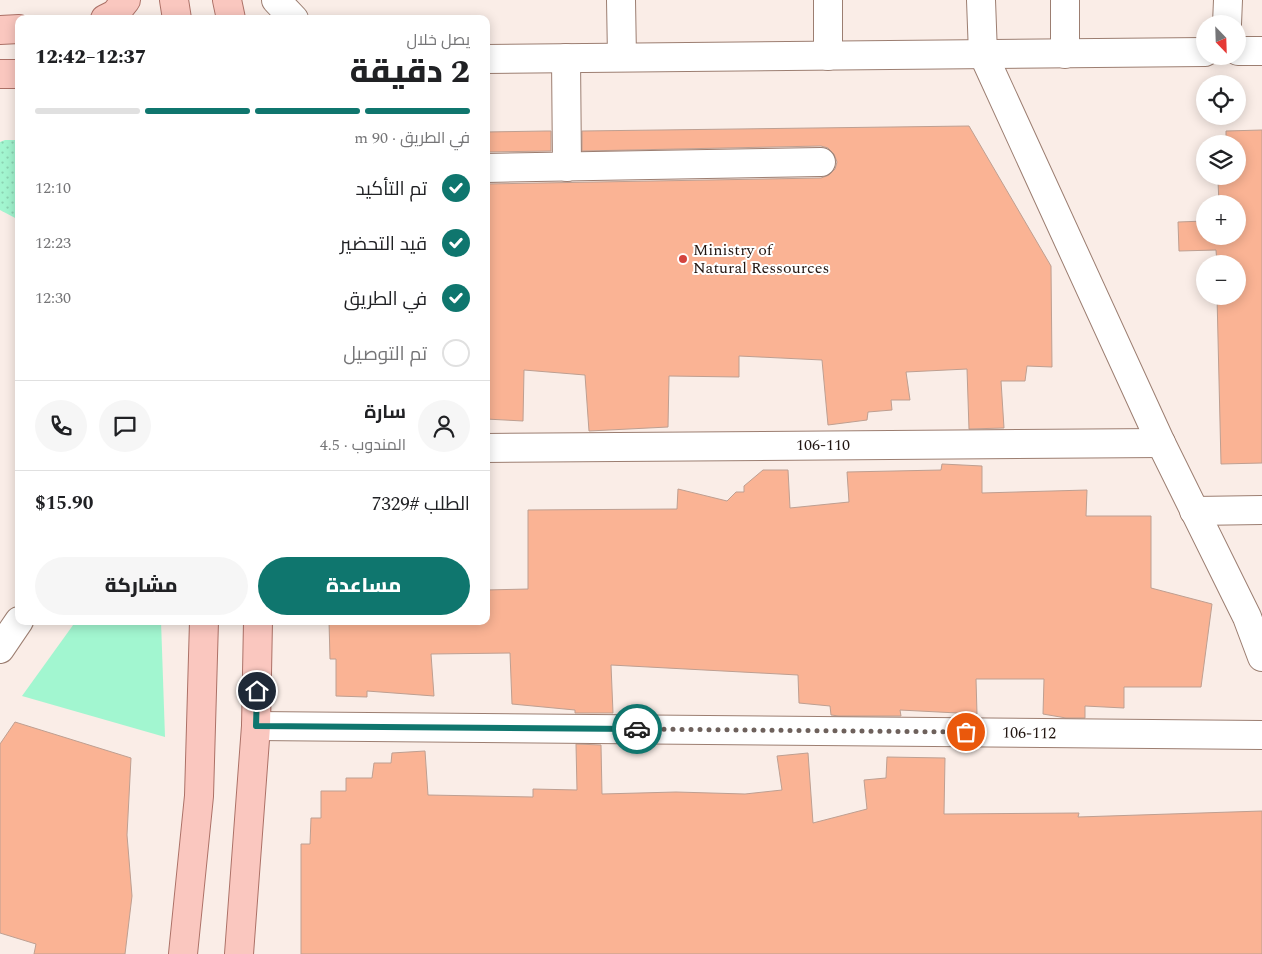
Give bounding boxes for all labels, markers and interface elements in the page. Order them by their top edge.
north arrow [1196,15,1246,65]
map controls [1196,15,1246,305]
text: يصل خلال [407,28,470,52]
text: 12:37–12:42 [35,43,146,72]
text: 2 دقيقة [350,48,470,97]
button: locate [1196,75,1246,125]
text: في الطريق · 90 m [354,126,470,150]
button: layers [1196,135,1246,185]
icon: check [442,174,470,202]
text: تم التأكيد [356,175,427,204]
text: 12:10 [35,176,71,200]
button: + [1196,195,1246,245]
icon: check [442,229,470,257]
text: قيد التحضير [340,230,427,259]
text: 12:23 [35,231,71,255]
place label: Ministry of Natural Ressources [693,238,829,280]
marker: Ministry of Natural Ressources [677,253,689,265]
button: − [1196,255,1246,305]
icon: check [442,284,470,312]
text: في الطريق [344,285,427,314]
text: 12:30 [35,286,71,310]
text: تم التوصيل [343,340,427,369]
text: سارة [364,398,406,427]
button: phone [35,400,87,452]
button: chat [99,400,151,452]
button: person [418,400,470,452]
text: المندوب · 4.5 [320,433,406,457]
street label: 106-110 [796,433,850,457]
text: $15.90 [35,489,93,518]
text: الطلب #7329 [372,490,470,519]
button: مشاركة [35,557,248,615]
button: مساعدة [258,557,470,615]
pin [236,670,278,712]
icon: home [243,677,271,705]
courier [612,704,662,754]
pin [945,711,987,753]
icon: car [623,715,651,743]
icon: bag [952,718,980,746]
street label: 106-112 [1002,721,1056,745]

